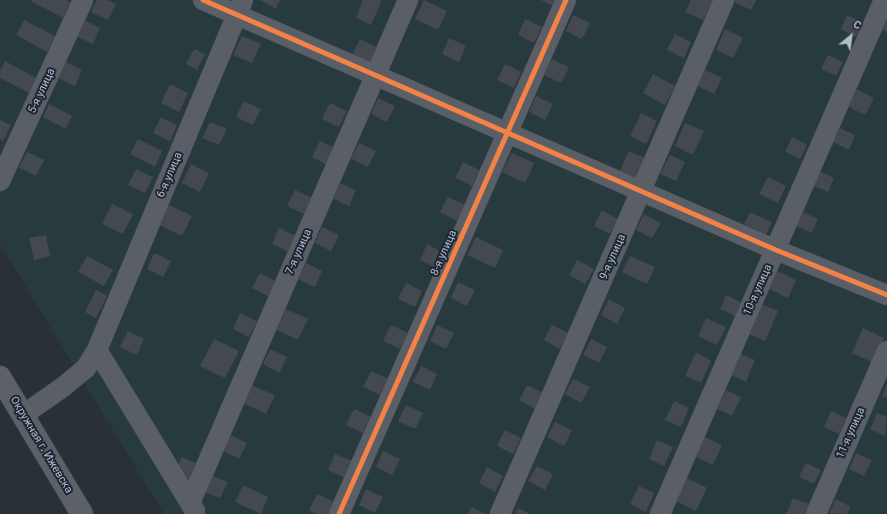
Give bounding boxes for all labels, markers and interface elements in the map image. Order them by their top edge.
north arrow [831,16,871,56]
text: С [851,18,863,32]
street label: 5-я улица [26,66,58,116]
street label: 6-я улица [155,150,185,200]
street label: 7-я улица [283,227,315,277]
street label: 8-я улица [428,228,460,278]
street label: 9-я улица [597,232,629,282]
street label: 10-я улица [741,262,775,318]
street label: Окружная г. Ижевска [7,394,75,496]
street label: 11-я улица [834,405,868,461]

